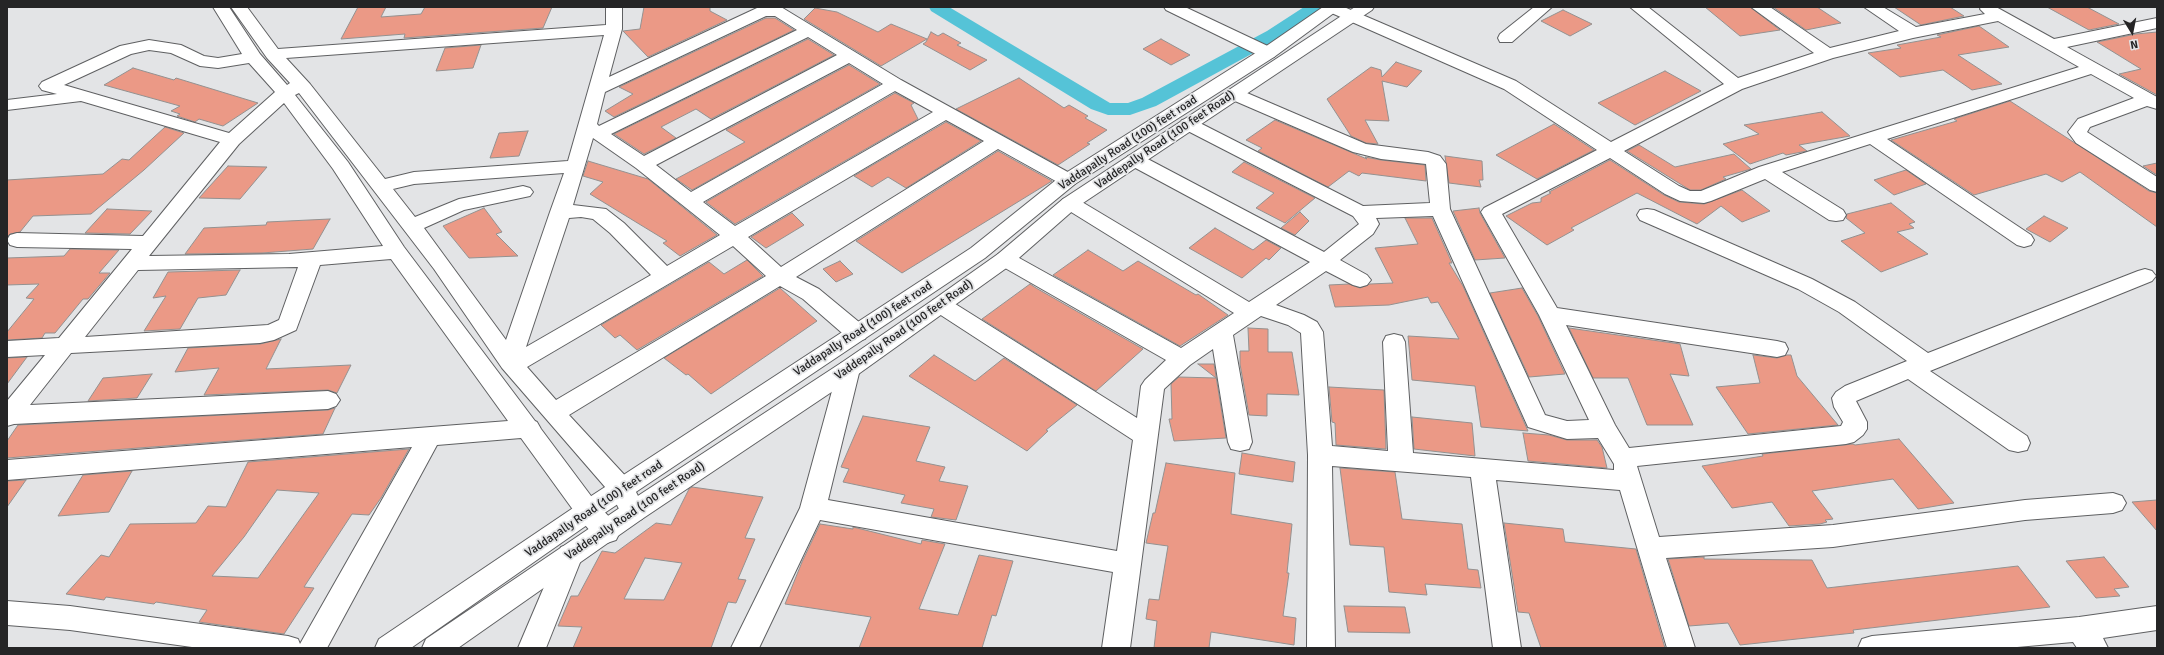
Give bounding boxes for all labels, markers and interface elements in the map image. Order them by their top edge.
north arrow [2112,12,2152,52]
text: N [2129,37,2139,51]
street label: Vaddepally Road (100 feet Road) [1092,88,1238,192]
street label: Vaddapally Road (100) feet road [1056,93,1200,193]
street label: Vaddepally Road (100 feet Road) [832,277,976,383]
street label: Vaddapally Road (100) feet road [791,279,935,379]
street label: Vaddapally Road (100) feet road [523,458,665,560]
street label: Vaddepally Road (100 feet Road) [562,459,708,563]

